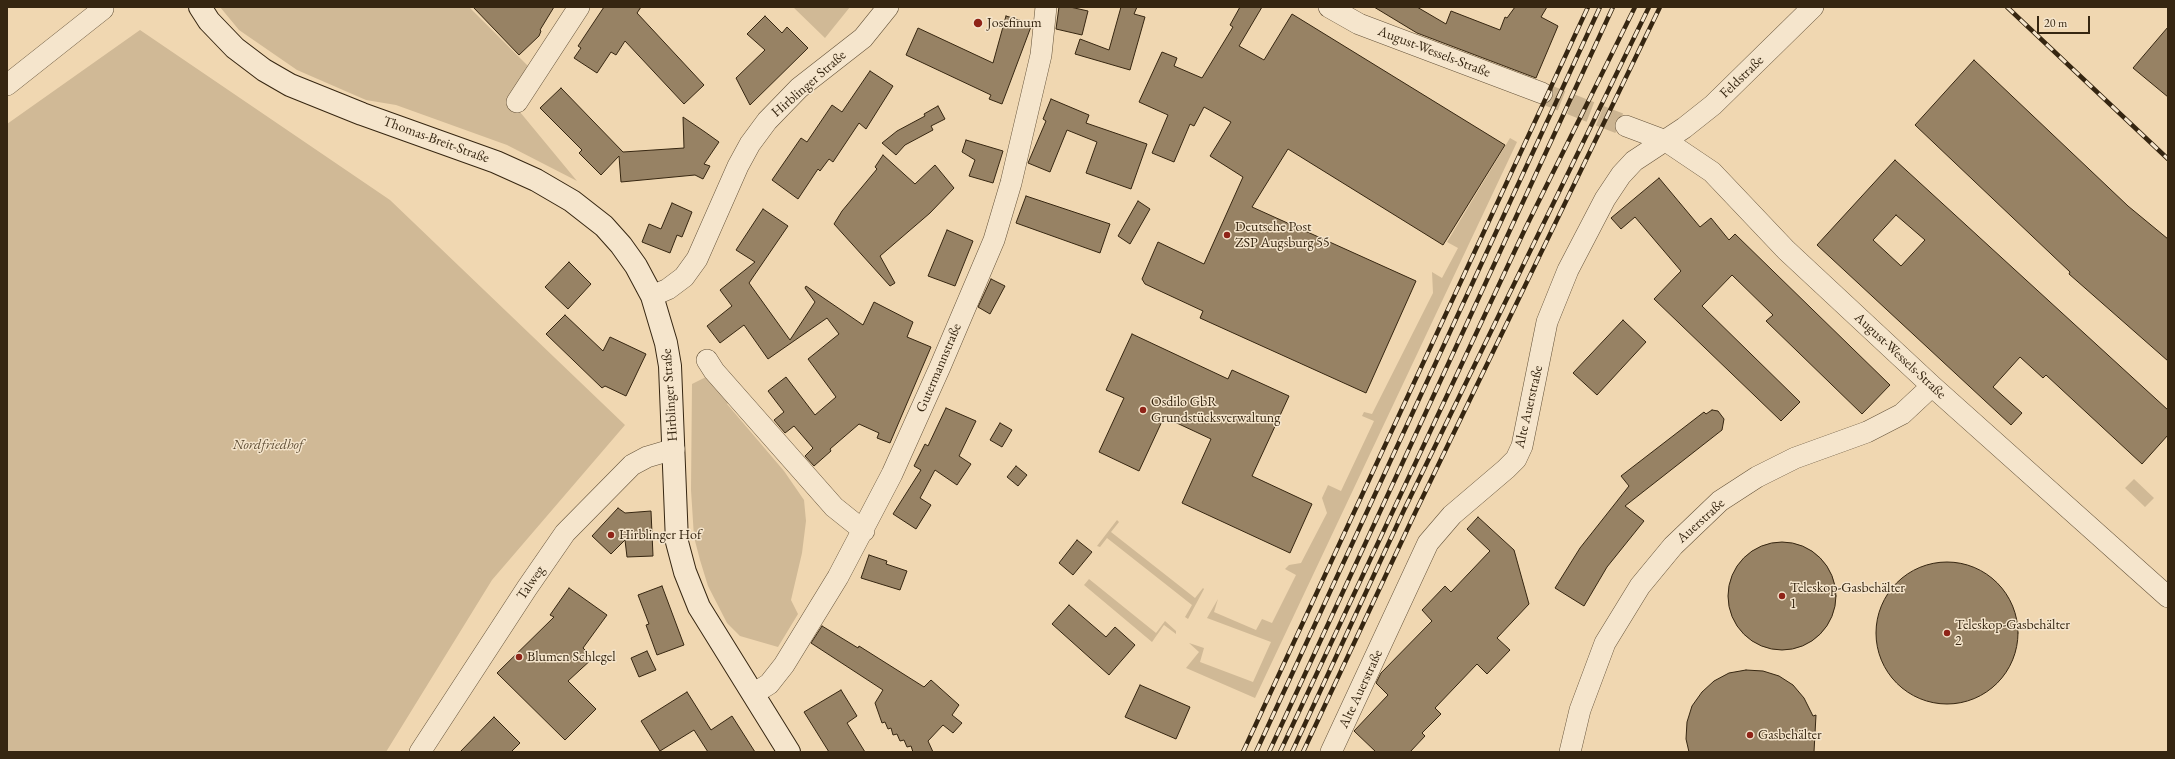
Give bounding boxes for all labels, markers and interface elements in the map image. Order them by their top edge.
scale bar [2039,8,2092,34]
place label: Josefinum [987,15,1042,31]
text: 20 m [2044,15,2067,31]
marker: Josefinum [972,17,984,29]
street label: August-Wessels-Straße [1375,23,1493,81]
street label: Hirblinger Straße [768,47,850,121]
street label: Feldstraße [1717,52,1767,102]
street label: Thomas-Breit-Straße [380,113,492,167]
place label: Deutsche Post ZSP Augsburg 55 [1235,219,1330,252]
marker: Deutsche Post ZSP Augsburg 55 [1222,230,1232,240]
street label: August-Wessels-Straße [1851,309,1949,403]
street label: Gutermannstraße [913,321,965,415]
street label: Hirblinger Straße [658,348,682,442]
street label: Alte Auerstraße [1511,364,1547,450]
place label: Osdilo GbR Grundstücksverwaltung [1151,394,1280,426]
marker: Osdilo GbR Grundstücksverwaltung [1138,405,1148,415]
park label: Nordfriedhof [233,437,303,453]
street label: Auerstraße [1673,495,1729,547]
place label: Hirblinger Hof [619,527,701,543]
marker: Hirblinger Hof [606,530,616,540]
street label: Talweg [514,563,548,603]
place label: Teleskop-Gasbehälter 1 [1790,580,1905,612]
marker: Teleskop-Gasbehälter 1 [1777,591,1787,601]
place label: Teleskop-Gasbehälter 2 [1955,617,2070,650]
marker: Teleskop-Gasbehälter 2 [1942,628,1952,638]
street label: Alte Auerstraße [1336,647,1386,731]
place label: Blumen Schlegel [527,649,616,665]
marker: Blumen Schlegel [514,652,524,662]
place label: Gasbehälter [1758,727,1822,743]
marker: Gasbehälter [1745,730,1755,740]

